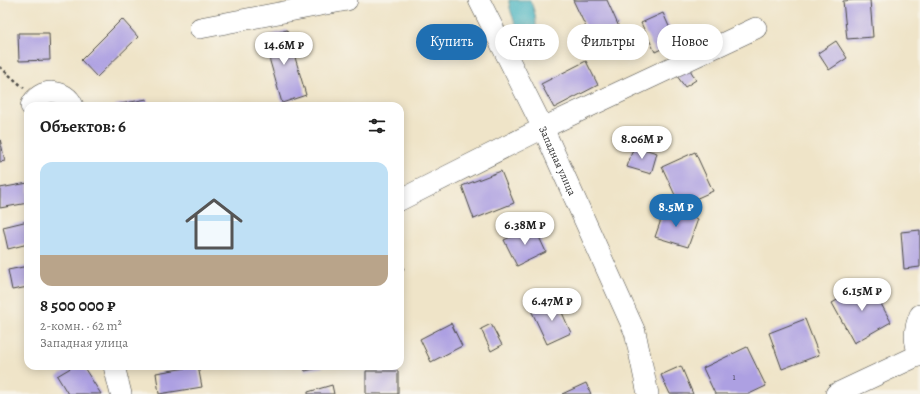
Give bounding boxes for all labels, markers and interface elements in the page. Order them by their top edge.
chip: Купить [416,24,487,60]
chip: Снять [495,24,559,60]
chip: Фильтры [567,24,649,60]
chip: Новое [657,24,723,60]
pin: 14.6M ₽ [247,32,321,66]
text: 14.6M ₽ [264,36,304,53]
text: Объектов: 6 [40,115,126,138]
icon: filters [366,115,388,137]
street label: Западная улица [535,124,580,199]
pin: 8.06M ₽ [605,126,679,160]
text: 8.06M ₽ [621,130,663,147]
icon: home [178,188,250,260]
pin: 8.5M ₽ [643,194,709,228]
text: 8.5M ₽ [658,198,694,215]
pin: 6.38M ₽ [488,212,562,246]
text: 6.38M ₽ [504,216,546,233]
pin: 6.15M ₽ [825,278,899,312]
text: 6.15M ₽ [842,282,882,299]
pin: 6.47M ₽ [515,288,589,322]
text: 6.47M ₽ [531,292,573,309]
text: 8 500 000 ₽ [40,294,116,317]
text: 2-комн. · 62 m² [40,317,122,334]
text: Западная улица [40,334,128,351]
house number: 1 [732,371,736,383]

